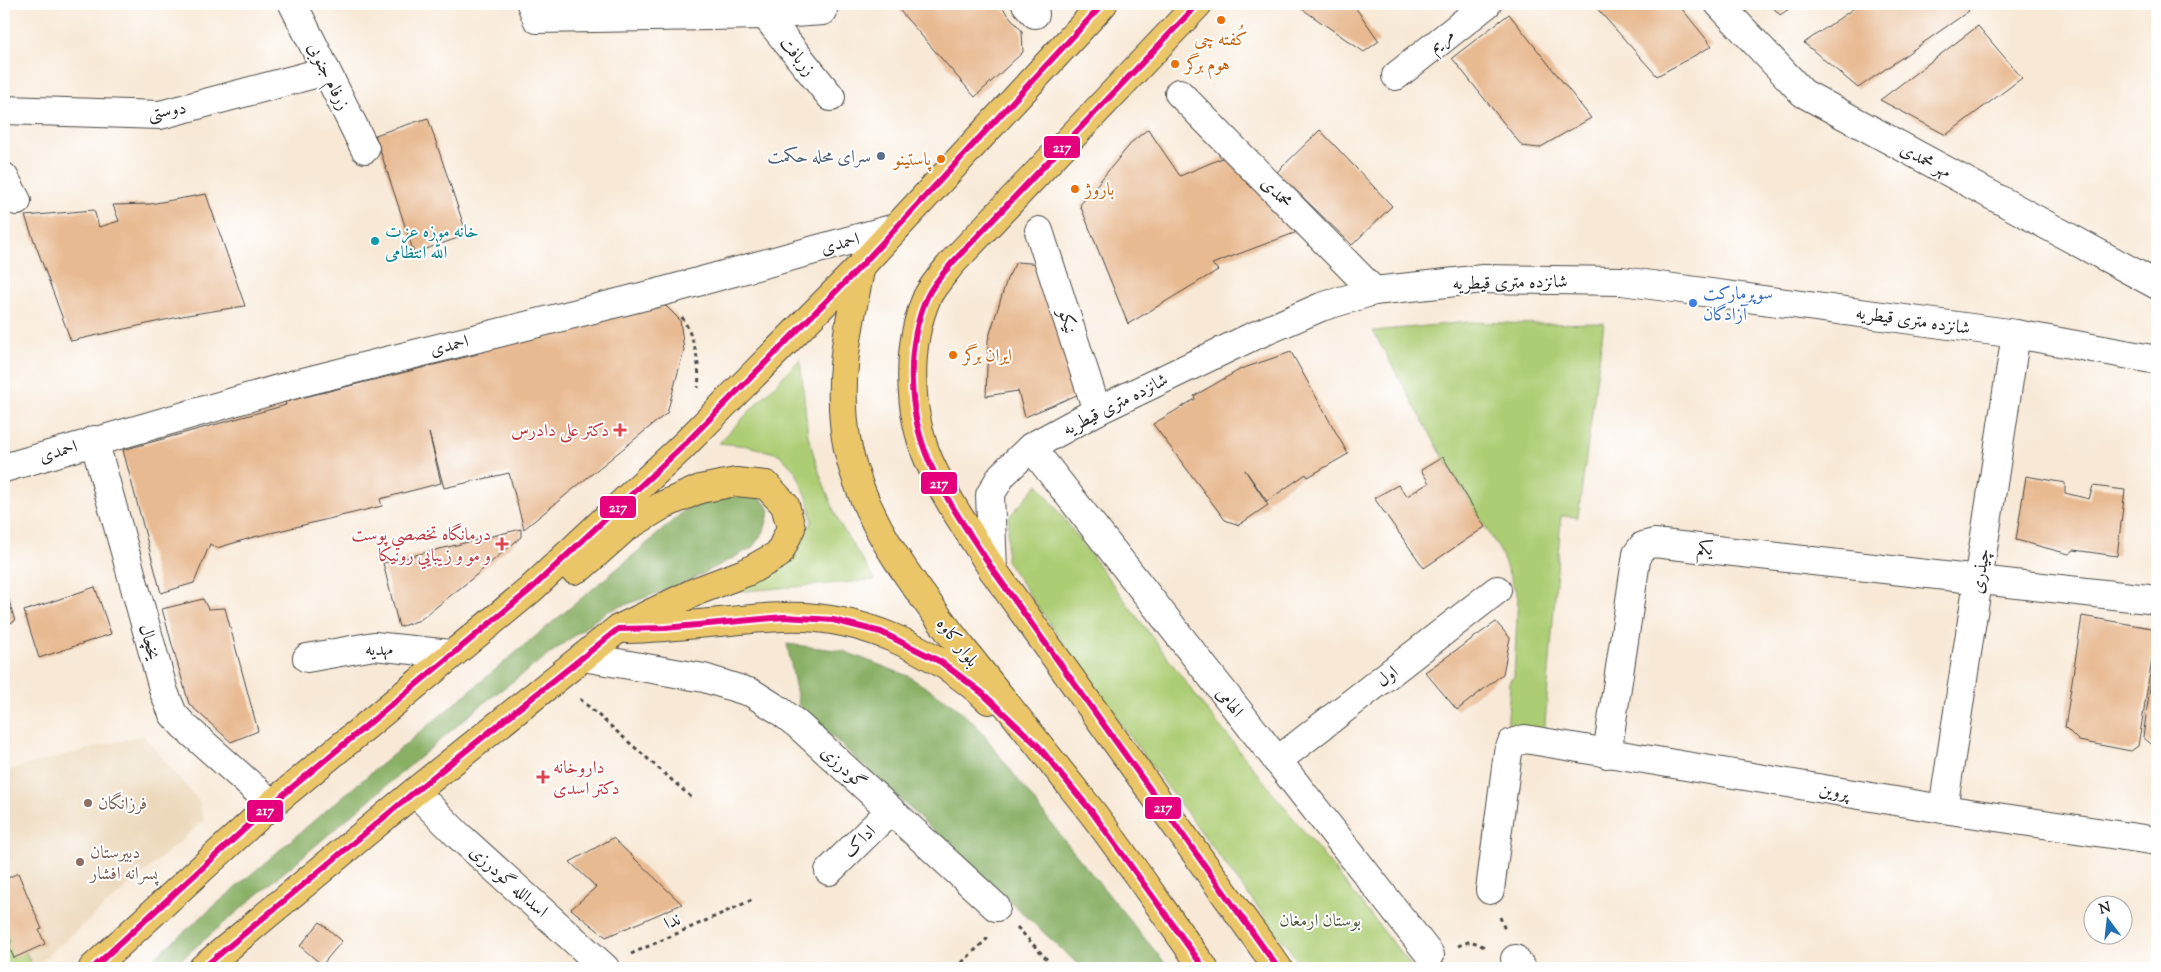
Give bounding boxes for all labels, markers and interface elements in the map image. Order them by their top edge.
marker: کُفته چی [1215,14,1227,26]
street label: مریم [1424,23,1462,61]
place label: کُفته چی [1194,24,1248,54]
street label: زربافت [772,32,821,83]
street label: زرفام جنوبی [299,38,355,116]
place label: هوم برگر [1183,52,1230,80]
marker: هوم برگر [1169,58,1181,70]
street label: دوستی [146,96,188,128]
line badge: 217 [1043,135,1081,159]
street label: مهر محمدی [1895,137,1956,186]
text: 217 [1053,139,1072,159]
place label: سرای محله حکمت [767,145,871,171]
place label: پاستینو [892,148,933,174]
marker: سرای محله حکمت [875,150,887,162]
marker: پاستینو [935,153,947,165]
street label: محمدی [1254,172,1297,215]
place label: باروژ [1083,178,1114,204]
marker: باروژ [1069,183,1081,195]
place label: خانه موزه عزت الله انتظامی [385,220,479,267]
street label: احمدی [818,227,863,263]
marker: خانه موزه عزت الله انتظامی [369,235,381,247]
street label: شانزده متری قیطریه [1452,270,1568,298]
place label: سوپرمارکت آزادگان [1703,282,1773,329]
marker: سوپرمارکت آزادگان [1687,297,1699,309]
street label: شانزده متری قیطریه [1854,301,1972,343]
street label: نیکو [1049,304,1082,337]
street label: احمدی [427,330,472,364]
place label: ایران برگر [961,343,1012,370]
marker: ایران برگر [947,349,959,361]
street label: شانزده متری قیطریه [1059,368,1173,444]
place label: دکتر علی دادرس [511,419,609,445]
marker: دکتر علی دادرس [613,423,627,437]
street label: احمدی [36,435,81,471]
line badge: 217 [920,471,958,495]
text: 217 [930,475,949,495]
line badge: 217 [599,495,637,519]
text: 217 [609,499,628,519]
place label: درمانگاه تخصصي پوست و مو و زيبايي رونيكا [351,522,491,570]
street label: یکم [1695,536,1716,566]
marker: درمانگاه تخصصي پوست و مو و زيبايي رونيكا [495,537,509,551]
street label: چیذری [1966,547,1998,596]
street label: بلوار کاوه [929,613,984,673]
street label: یخچال [131,622,166,664]
street label: مهدیه [365,638,393,664]
street label: اول [1372,661,1405,695]
street label: الهامی [1208,683,1249,724]
street label: گودرزی [814,740,871,796]
place label: داروخانه دکتر اسدی [553,756,620,803]
marker: داروخانه دکتر اسدی [537,771,549,783]
street label: پروین [1817,778,1852,808]
place label: فرزانگان [98,791,147,818]
line badge: 217 [1144,796,1182,820]
marker: فرزانگان [82,797,94,809]
line badge: 217 [246,799,284,823]
text: 217 [1154,799,1173,819]
text: 217 [256,802,275,822]
street label: اداک [838,820,883,865]
street label: اسدالله گودرزی [463,840,553,925]
place label: دبیرستان پسرانه افشار [88,841,159,888]
marker: دبیرستان پسرانه افشار [74,856,86,868]
north arrow [2084,894,2134,944]
text: N [2097,898,2113,920]
street label: ندا [660,908,685,938]
park label: بوستان ارمغان [1279,909,1361,935]

